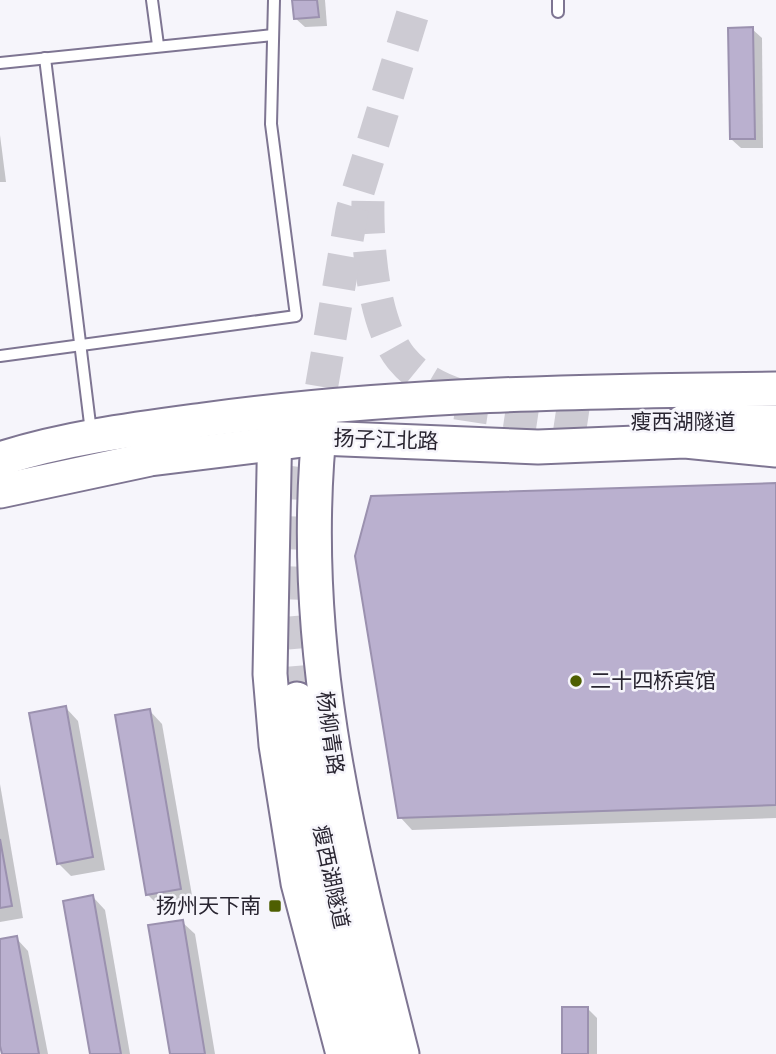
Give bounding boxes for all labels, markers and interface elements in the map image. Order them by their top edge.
street label: 瘦西湖隧道 [631,410,736,437]
street label: 扬子江北路 [333,426,439,457]
place label: 二十四桥宾馆 [590,669,716,696]
marker: 二十四桥宾馆 [568,673,584,689]
street label: 杨柳青路 [309,690,348,777]
street label: 瘦西湖隧道 [305,823,354,931]
place label: 扬州天下南 [156,894,261,921]
marker: 扬州天下南 [267,898,283,914]

